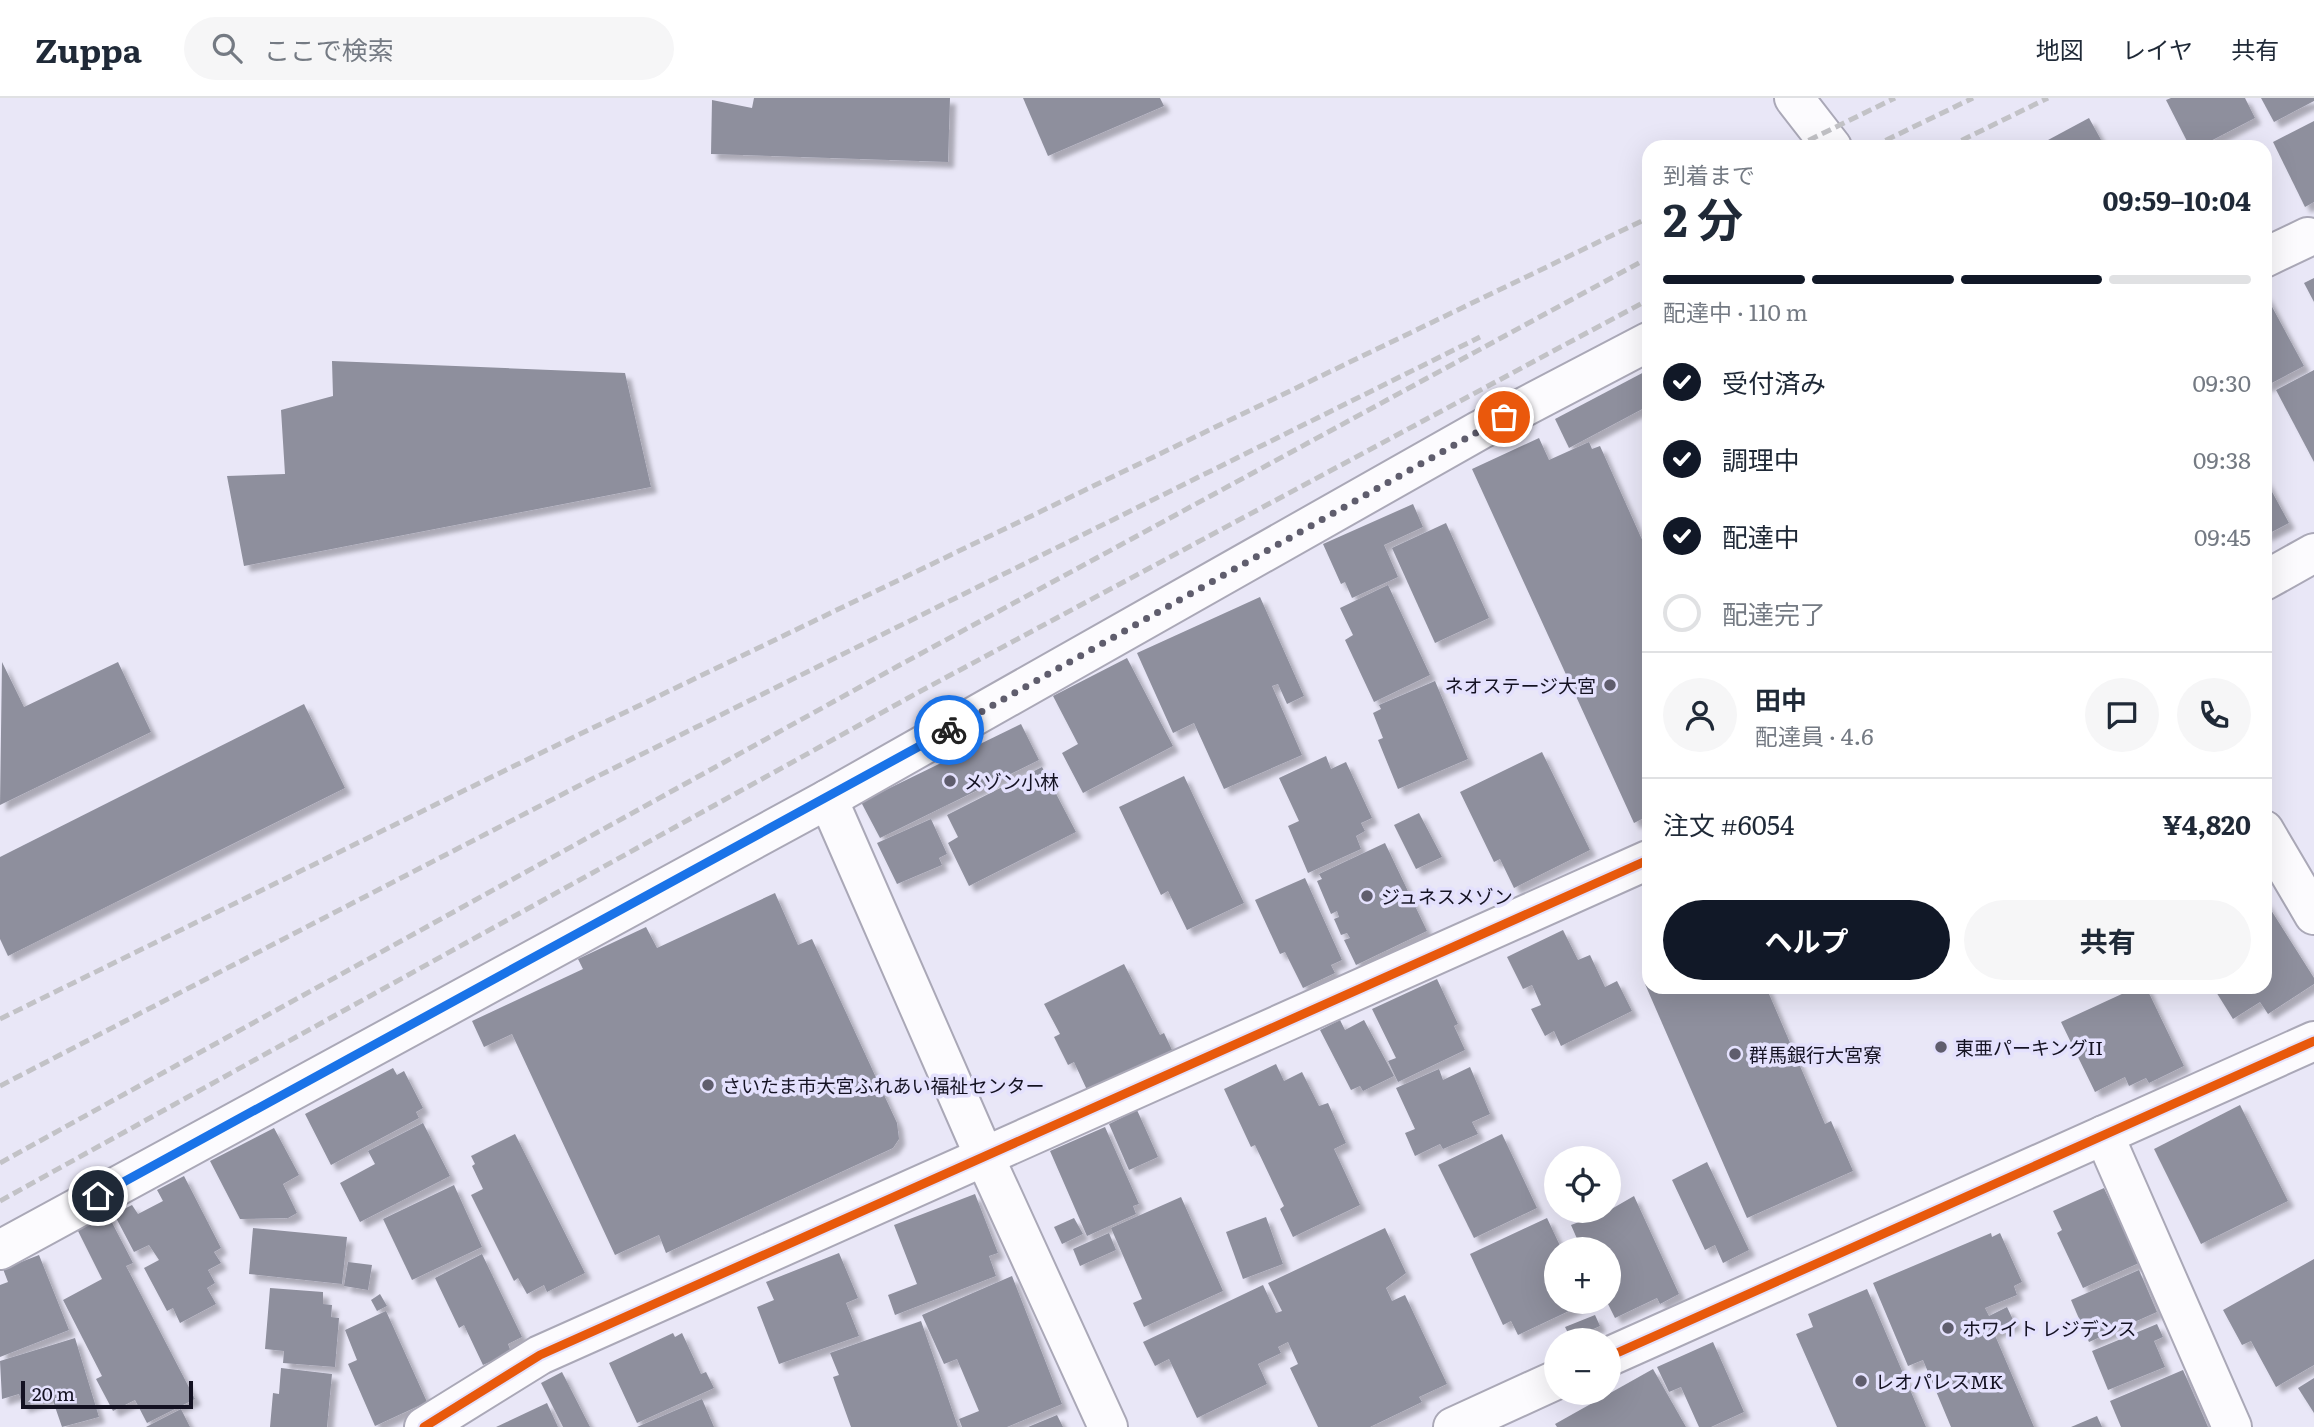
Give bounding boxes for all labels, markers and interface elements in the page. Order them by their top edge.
search box [184,17,674,80]
text: Zuppa [35,24,142,73]
icon: search [208,29,246,67]
text: ここで検索 [264,29,394,68]
text: 地図 [2036,31,2084,66]
text: レイヤ [2122,31,2193,66]
text: 共有 [2231,31,2279,66]
text: 到着まで [1663,157,1755,191]
text: 09:59–10:04 [2103,180,2251,219]
text: 2 分 [1663,183,1743,251]
text: 配達中 · 110 m [1663,294,1808,328]
text: 受付済み [1722,362,1826,401]
icon: check [1663,363,1701,401]
text: 09:30 [2192,365,2251,399]
pin [1474,387,1534,447]
icon: bag [1485,398,1523,436]
text: 調理中 [1722,439,1800,478]
icon: check [1663,440,1701,478]
text: 09:38 [2193,442,2251,476]
text: 配達中 [1722,516,1800,555]
icon: check [1663,517,1701,555]
text: 09:45 [2194,519,2251,553]
text: 配達完了 [1722,593,1826,632]
place label: ネオステージ大宮 [1444,671,1596,699]
marker: ネオステージ大宮 [1602,677,1618,693]
button: person [1663,678,1737,752]
button: chat [2085,678,2159,752]
button: phone [2177,678,2251,752]
text: 田中 [1755,679,1807,718]
courier [914,695,984,765]
icon: bike [930,711,968,749]
text: 配達員 · 4.6 [1755,718,1874,752]
place label: メゾン小林 [964,767,1059,795]
marker: メゾン小林 [942,773,958,789]
text: 注文 #6054 [1663,804,1794,843]
text: ¥4,820 [2162,804,2251,843]
place label: ジュネスメゾン [1381,882,1513,910]
marker: ジュネスメゾン [1359,888,1375,904]
button: ヘルプ [1663,900,1950,980]
button: 共有 [1964,900,2251,980]
place label: 東亜パーキングII [1955,1033,2103,1061]
marker: 東亜パーキングII [1933,1039,1949,1055]
place label: 群馬銀行大宮寮 [1749,1040,1882,1068]
marker: 群馬銀行大宮寮 [1727,1046,1743,1062]
place label: さいたま市大宮ふれあい福祉センター [722,1071,1044,1099]
marker: さいたま市大宮ふれあい福祉センター [700,1077,716,1093]
map controls [1544,1146,1621,1405]
button: locate [1544,1146,1621,1223]
pin [68,1166,128,1226]
icon: home [79,1177,117,1215]
button: + [1544,1237,1621,1314]
place label: ホワイト レジデンス [1962,1314,2136,1342]
marker: ホワイト レジデンス [1940,1320,1956,1336]
button: − [1544,1328,1621,1405]
place label: レオパレスMK [1875,1367,2003,1395]
marker: レオパレスMK [1853,1373,1869,1389]
scale bar [21,1378,192,1410]
text: 20 m [32,1379,75,1407]

